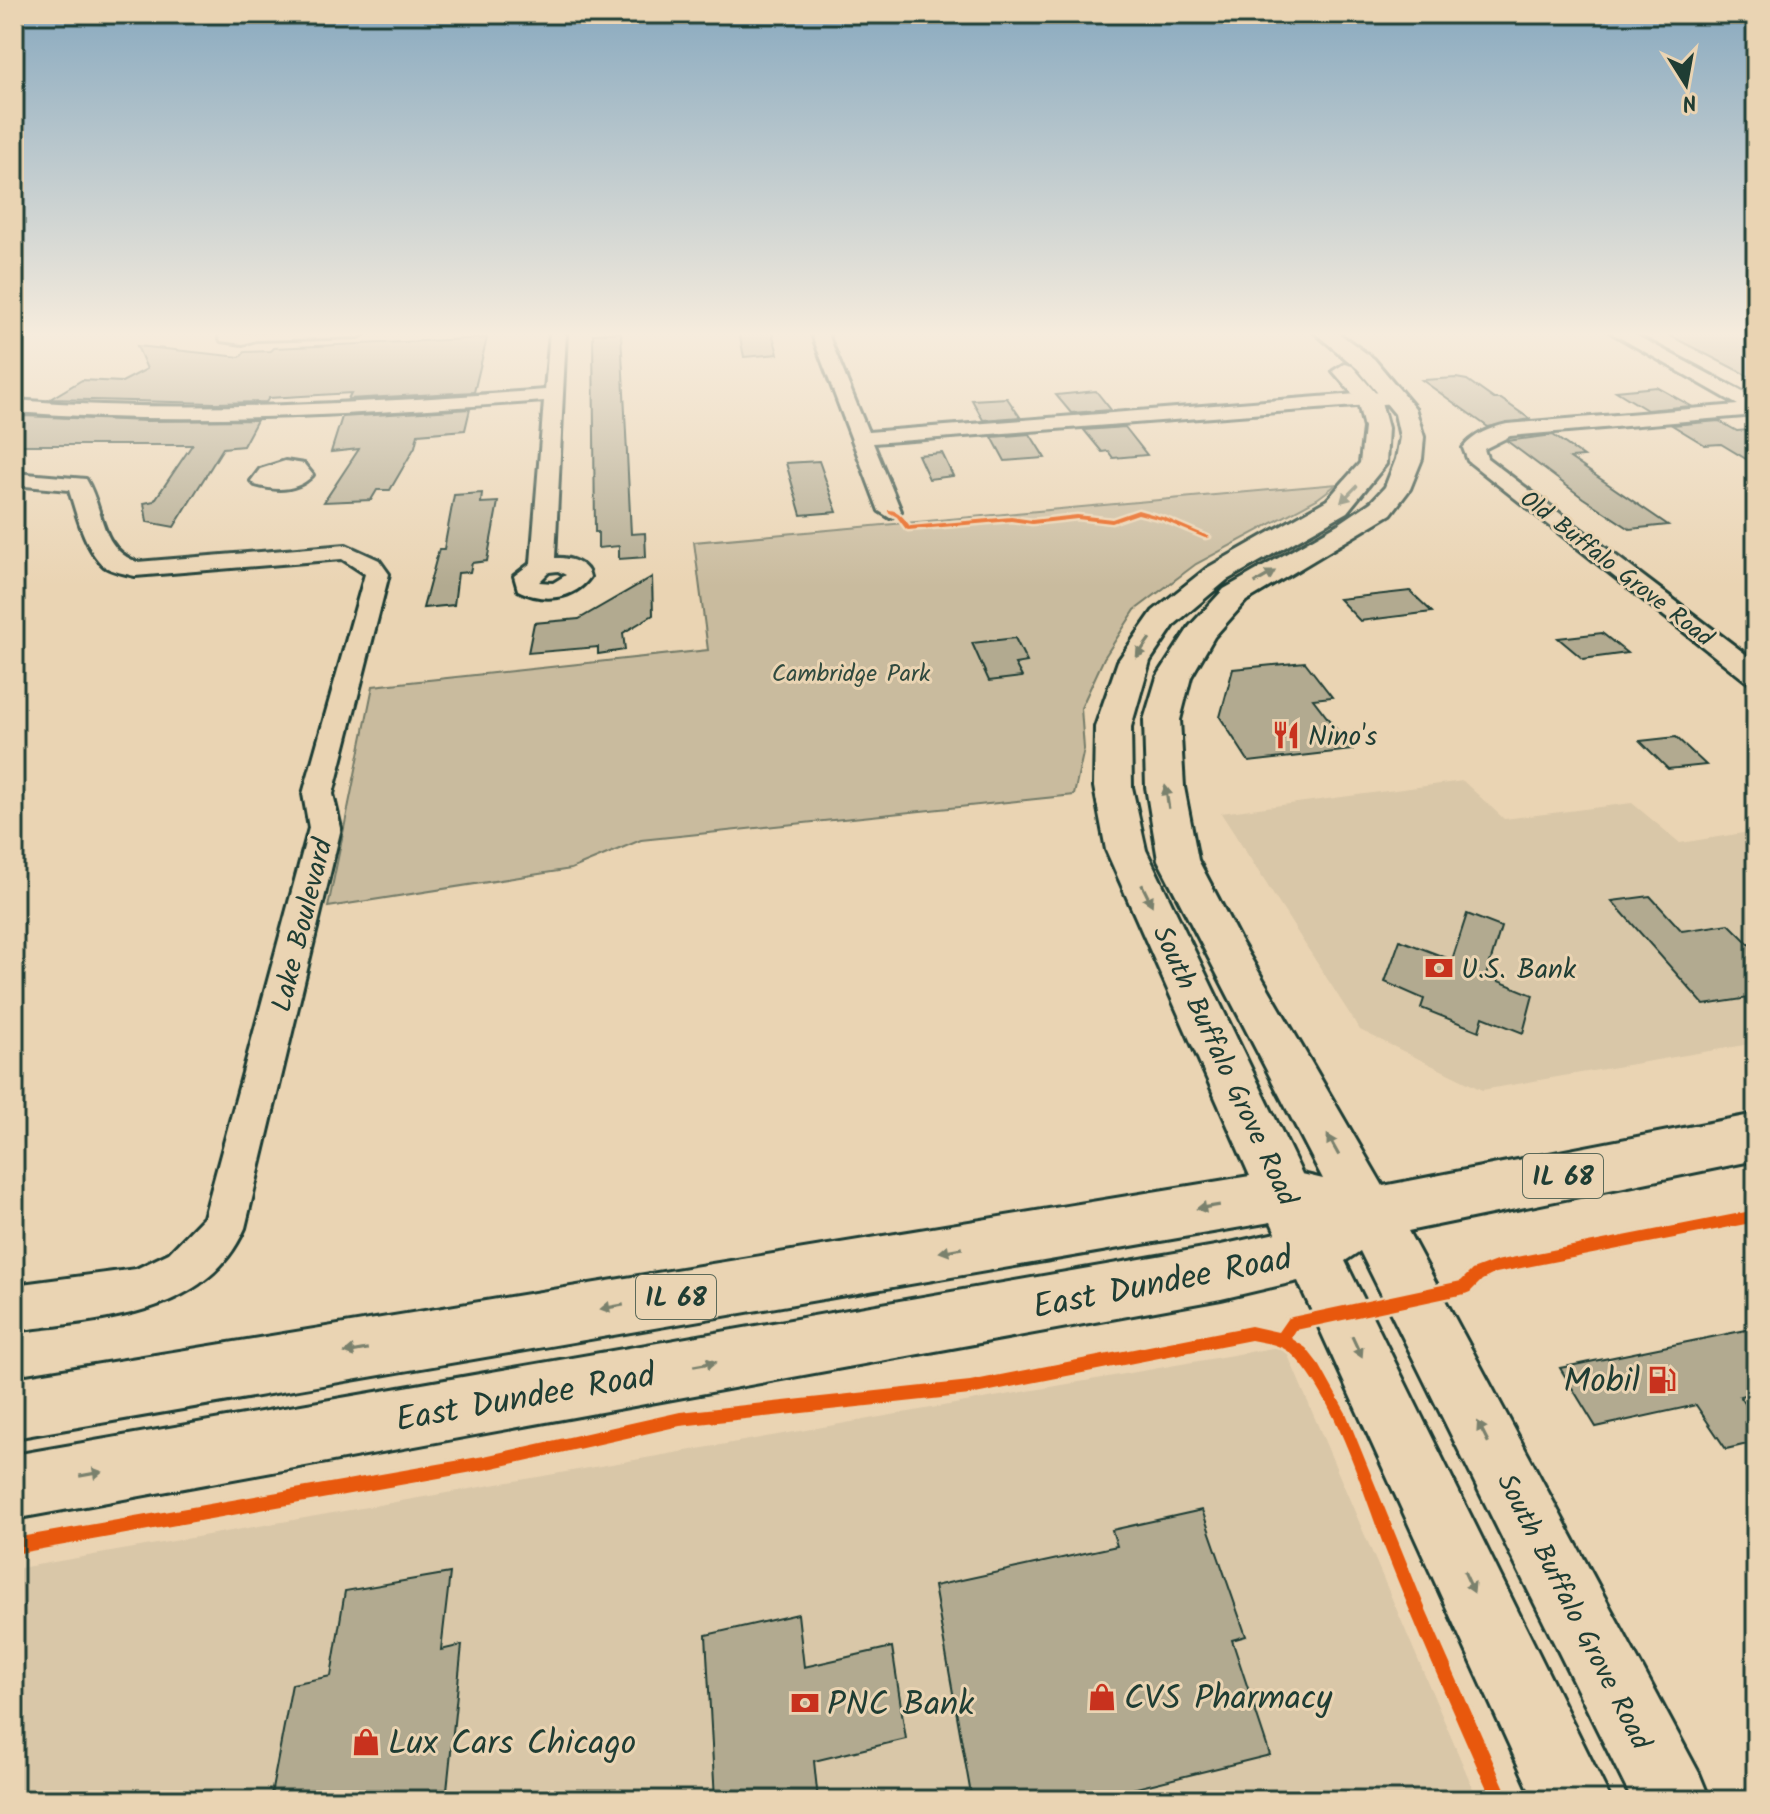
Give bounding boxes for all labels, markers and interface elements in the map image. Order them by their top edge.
north arrow [1646,44,1726,124]
text: N [1679,83,1699,120]
street label: Old Buffalo Grove Road [1511,481,1722,658]
one-way arrow [1340,484,1359,503]
one-way arrow [1254,570,1276,584]
one-way arrow [1136,637,1151,658]
park label: Cambridge Park [772,655,931,694]
place label: Nino's [1308,715,1377,760]
restaurant icon: Nino's [1271,720,1301,750]
one-way arrow [1160,785,1173,810]
street label: Lake Boulevard [260,833,347,1017]
one-way arrow [1140,884,1154,907]
street label: South Buffalo Grove Road [1139,918,1309,1215]
place label: U.S. Bank [1461,948,1577,993]
bank icon: U.S. Bank [1424,953,1454,983]
one-way arrow [1326,1134,1339,1157]
road number: IL 68 [1523,1154,1603,1198]
one-way arrow [1195,1201,1220,1213]
street label: East Dundee Road [1028,1232,1298,1336]
one-way arrow [938,1244,963,1257]
road number: IL 68 [636,1275,716,1319]
one-way arrow [599,1302,624,1314]
one-way arrow [1350,1336,1364,1359]
one-way arrow [343,1345,368,1357]
street label: East Dundee Road [391,1349,661,1448]
place label: Mobil [1564,1356,1640,1410]
one-way arrow [693,1358,718,1370]
fuel station icon: Mobil [1647,1365,1677,1395]
one-way arrow [1476,1420,1489,1443]
street label: South Buffalo Grove Road [1483,1466,1663,1759]
one-way arrow [79,1467,104,1479]
one-way arrow [1462,1570,1476,1594]
place label: CVS Pharmacy [1124,1673,1333,1727]
place label: PNC Bank [827,1679,975,1733]
shop icon: CVS Pharmacy [1087,1682,1117,1712]
bank icon: PNC Bank [790,1688,820,1718]
place label: Lux Cars Chicago [388,1718,636,1772]
shop icon: Lux Cars Chicago [351,1727,381,1757]

